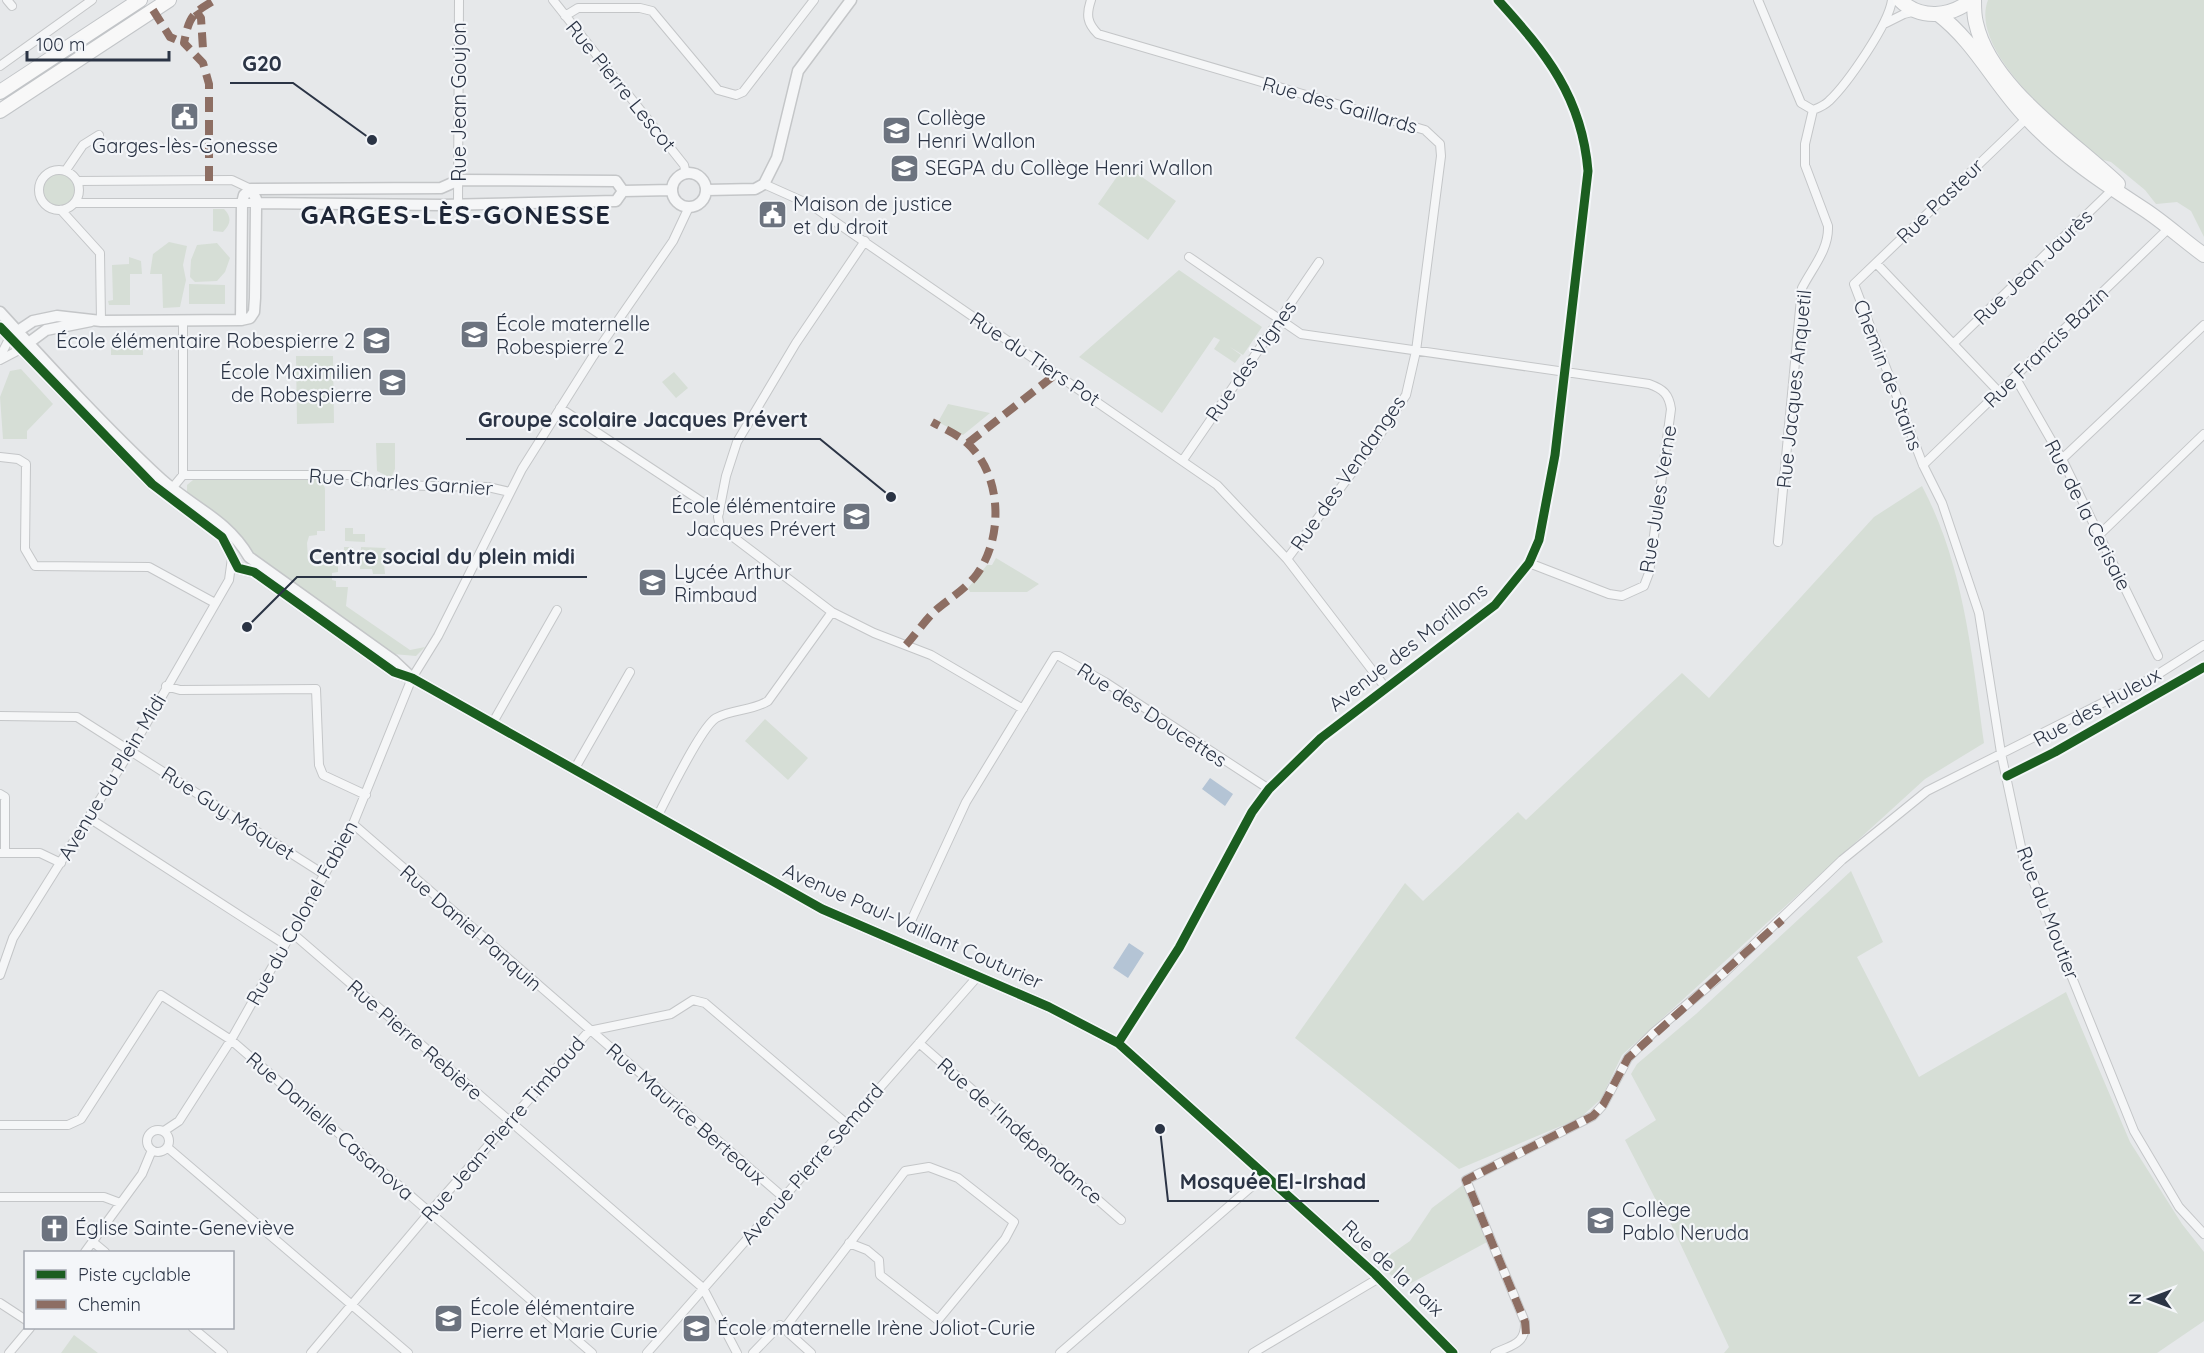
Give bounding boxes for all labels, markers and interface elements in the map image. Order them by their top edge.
street label: Rue Pierre Lescot [561,15,682,156]
street label: Rue Jean Goujon [446,22,471,182]
scale bar [27,24,170,62]
text: 100 m [36,33,85,56]
callout: G20 [230,44,293,83]
text: G20 [242,50,282,76]
street label: Rue des Gaillards [1260,70,1421,139]
public building icon: Garges-lès-Gonesse [169,100,201,132]
place label: Collège Henri Wallon [917,105,1036,153]
school or university icon: Collège Henri Wallon [880,114,912,146]
place label: Garges-lès-Gonesse [92,133,278,158]
school or university icon: SEGPA du Collège Henri Wallon [888,152,920,184]
street label: Rue Pasteur [1891,153,1989,248]
place label: SEGPA du Collège Henri Wallon [925,155,1213,180]
place label: Maison de justice et du droit [793,191,952,239]
district label: GARGES-LÈS-GONESSE [300,198,612,231]
public building icon: Maison de justice et du droit [756,199,788,231]
street label: Rue Jean Jaurès [1968,203,2097,330]
street label: Rue Francis Bazin [1978,281,2113,412]
street label: Rue Jacques Anquetil [1771,288,1816,490]
street label: Rue des Vignes [1200,295,1302,426]
street label: Chemin de Stains [1848,296,1929,454]
street label: Rue du Tiers Pot [966,306,1105,411]
place label: École maternelle Robespierre 2 [496,311,650,359]
school or university icon: École maternelle Robespierre 2 [459,319,491,351]
school or university icon: École élémentaire Robespierre 2 [360,325,392,357]
place label: École élémentaire Robespierre 2 [56,328,355,353]
place label: École Maximilien de Robespierre [220,359,372,407]
school or university icon: École Maximilien de Robespierre [377,367,409,399]
street label: Rue des Vendanges [1285,390,1411,555]
callout: Groupe scolaire Jacques Prévert [466,400,820,439]
text: Groupe scolaire Jacques Prévert [478,406,808,432]
street label: Rue Jules Verne [1633,423,1682,575]
street label: Rue de la Cerisaie [2040,435,2137,594]
street label: Rue Charles Garnier [308,463,494,500]
place label: École élémentaire Jacques Prévert [671,493,836,541]
school or university icon: École élémentaire Jacques Prévert [841,501,873,533]
callout: Centre social du plein midi [297,538,587,577]
text: Centre social du plein midi [309,543,575,569]
place label: Lycée Arthur Rimbaud [674,559,792,607]
school or university icon: Lycée Arthur Rimbaud [637,567,669,599]
street label: Avenue des Morillons [1323,577,1492,716]
street label: Rue des Doucettes [1073,657,1232,772]
street label: Rue des Huleux [2029,661,2165,752]
street label: Avenue du Plein Midi [52,689,171,864]
street label: Rue Guy Môquet [157,760,300,865]
street label: Rue du Colonel Fabien [240,816,363,1010]
street label: Rue du Moutier [2012,843,2085,983]
street label: Avenue Paul-Vaillant Couturier [779,857,1047,994]
street label: Rue Daniel Panquin [395,859,547,996]
street label: Rue Pierre Rebière [342,974,488,1105]
street label: Rue Jean-Pierre Timbaud [415,1031,590,1226]
street label: Rue Maurice Berteaux [601,1037,771,1190]
street label: Rue Danielle Casanova [241,1046,419,1205]
street label: Rue de l'Indépendance [932,1052,1108,1209]
street label: Avenue Pierre Semard [735,1078,888,1249]
callout: Mosquée El-Irshad [1168,1162,1379,1201]
text: Mosquée El-Irshad [1180,1168,1366,1194]
place label: Collège Pablo Neruda [1622,1197,1749,1245]
school or university icon: Collège Pablo Neruda [1585,1205,1617,1237]
church icon: Église Sainte-Geneviève [38,1212,70,1244]
street label: Rue de la Paix [1337,1214,1450,1321]
place label: Église Sainte-Geneviève [75,1215,295,1240]
legend [24,1251,234,1329]
text: Piste cyclable [78,1263,191,1286]
north arrow [2120,1269,2180,1329]
text: Chemin [78,1293,141,1316]
text: N [2125,1293,2145,1305]
place label: École élémentaire Pierre et Marie Curie [470,1295,658,1343]
school or university icon: École élémentaire Pierre et Marie Curie [433,1303,465,1335]
school or university icon: École maternelle Irène Joliot-Curie [680,1312,712,1344]
place label: École maternelle Irène Joliot-Curie [717,1315,1035,1340]

